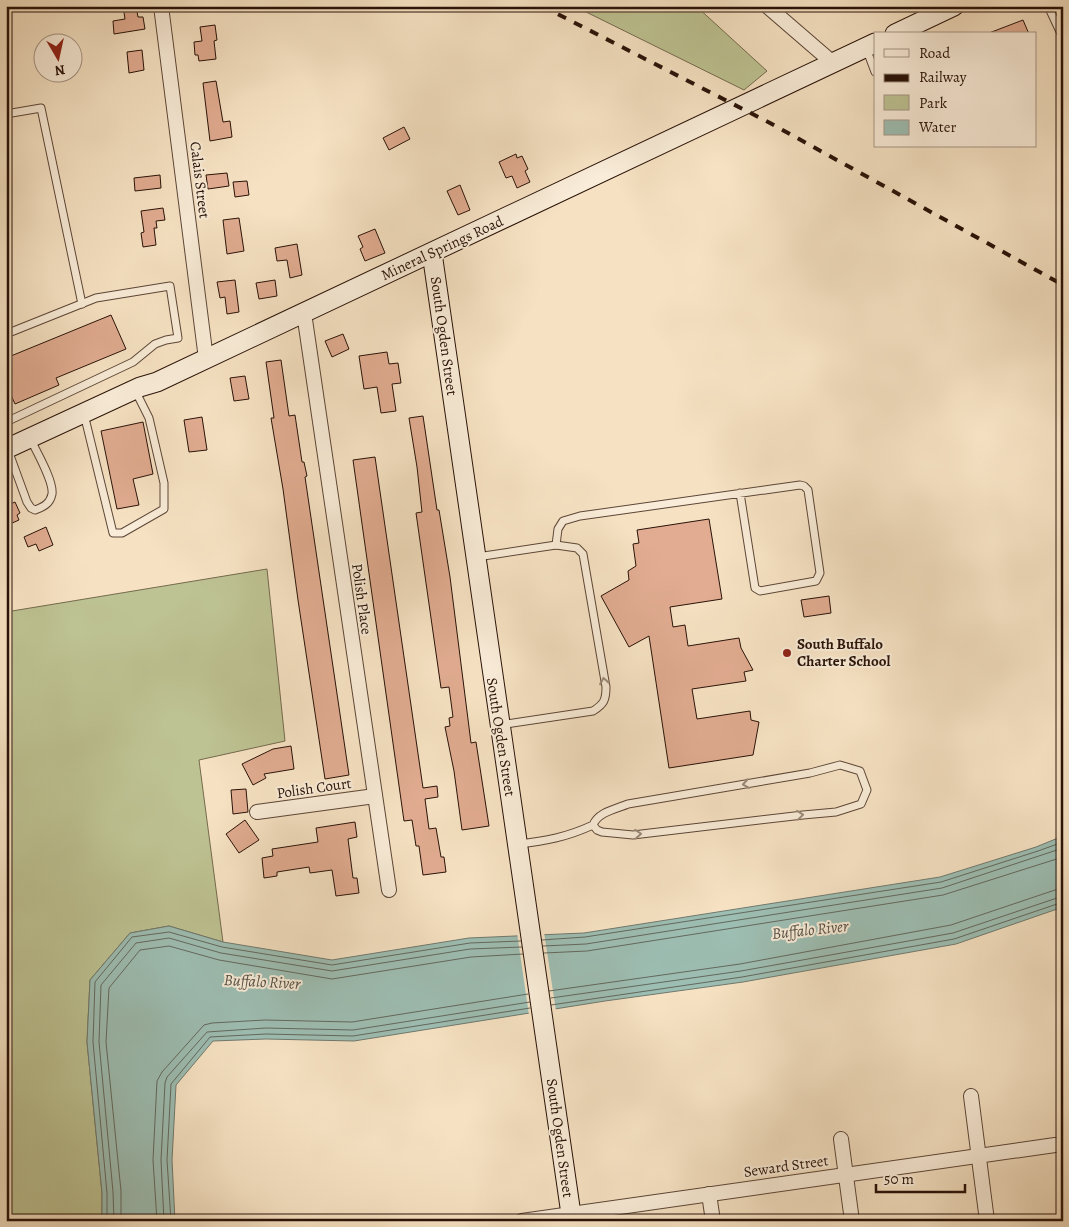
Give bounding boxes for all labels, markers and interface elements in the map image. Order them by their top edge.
north arrow [32,32,82,82]
legend [874,32,1036,148]
text: Road [919,43,951,63]
text: N [53,60,66,81]
text: Railway [919,67,967,87]
text: Park [919,93,948,113]
text: Water [918,117,956,137]
street label: Calais Street [185,140,215,220]
street label: Mineral Springs Road [378,210,507,285]
street label: South Ogden Street [426,275,462,397]
street label: Polish Place [347,562,377,636]
place label: South Buffalo Charter School [797,634,890,671]
marker: South Buffalo Charter School [781,647,793,659]
street label: South Ogden Street [482,676,520,798]
one-way arrow [600,676,610,685]
street label: Polish Court [275,773,353,803]
one-way arrow [742,778,751,788]
one-way arrow [796,810,804,821]
one-way arrow [635,829,643,840]
water label: Buffalo River [771,915,850,945]
water label: Buffalo River [223,969,301,995]
street label: South Ogden Street [542,1077,578,1199]
street label: Seward Street [742,1150,830,1182]
scale bar [876,1162,965,1194]
text: 50 m [884,1169,914,1189]

